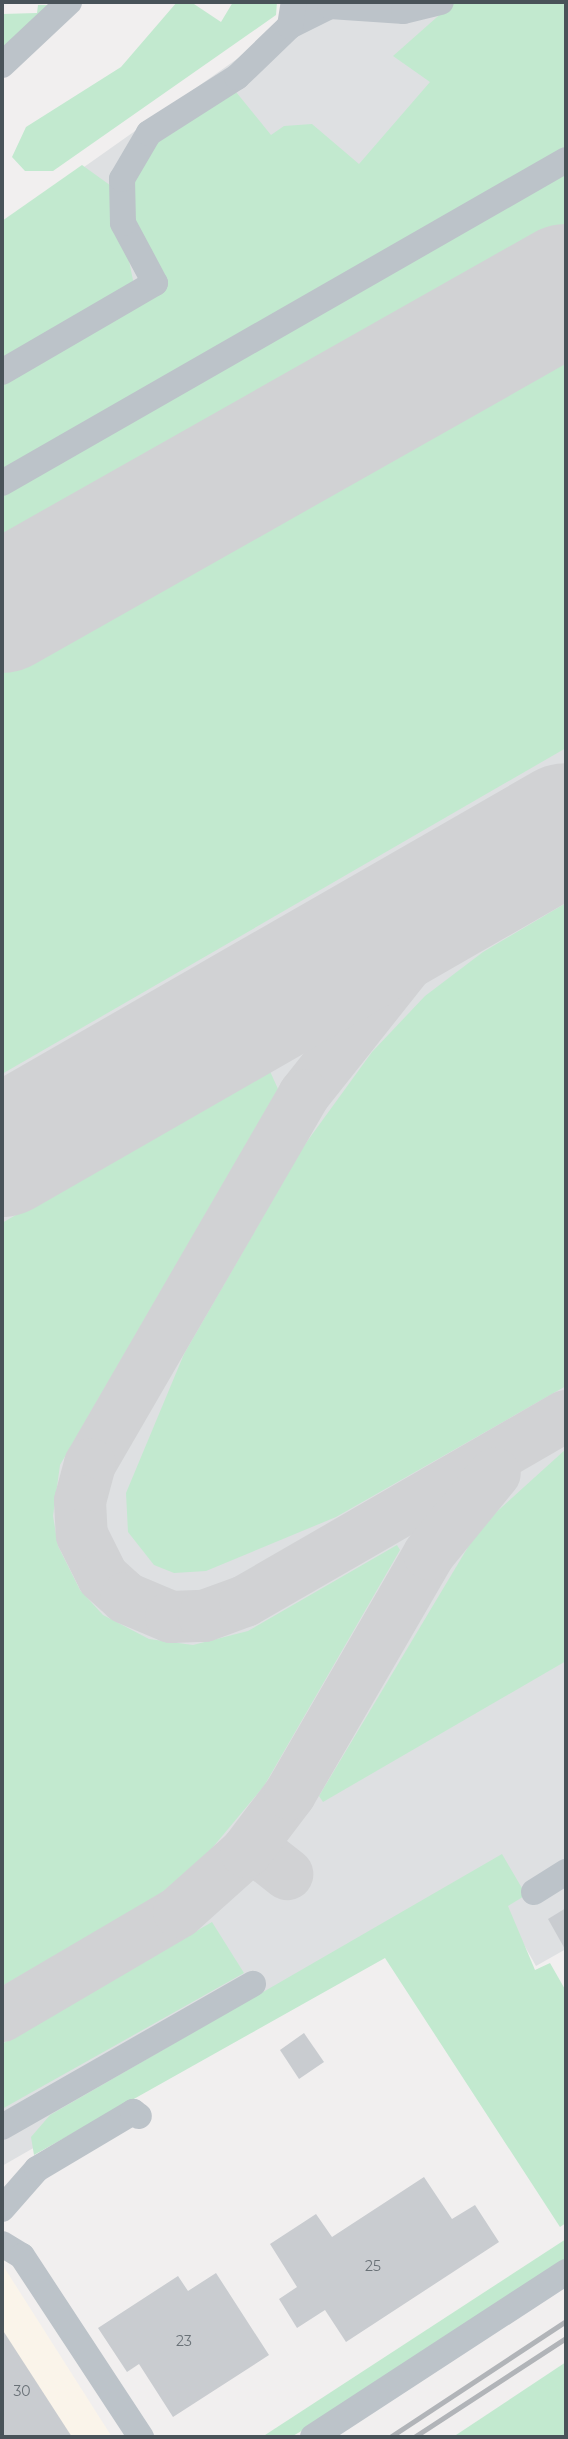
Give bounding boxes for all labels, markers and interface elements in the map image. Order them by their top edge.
house number: 25 [365,2258,381,2274]
house number: 23 [176,2333,192,2349]
house number: 30 [13,2383,31,2399]

